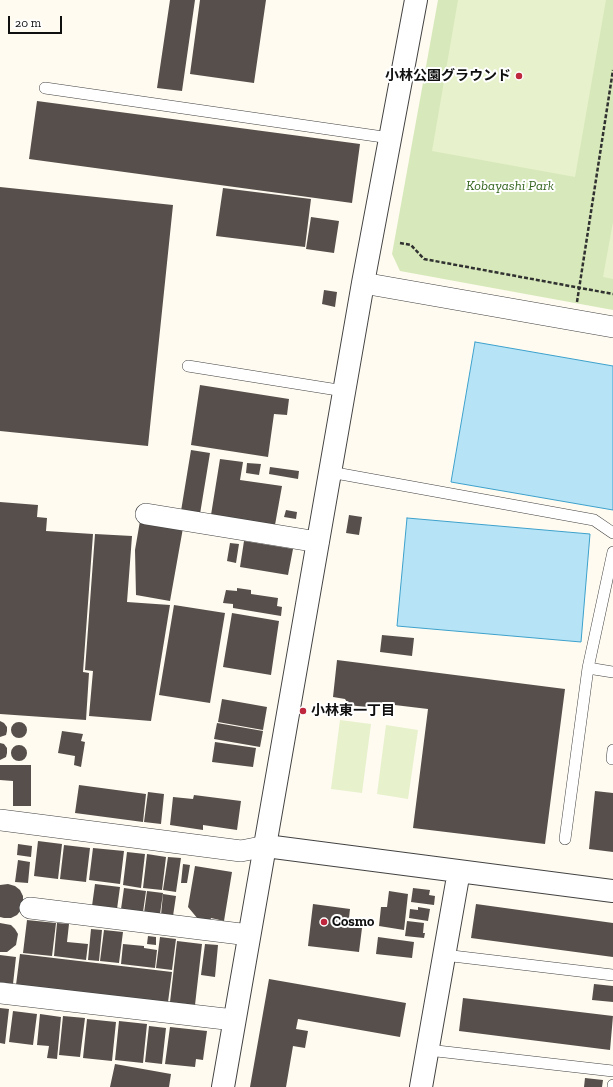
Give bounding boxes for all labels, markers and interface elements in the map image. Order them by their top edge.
scale bar [10,8,64,34]
text: 20 m [15,16,41,30]
place label: 小林公園グラウンド [385,68,511,84]
marker: 小林公園グラウンド [514,71,524,81]
park label: Kobayashi Park [466,178,554,194]
place label: 小林東一丁目 [311,703,395,719]
marker: 小林東一丁目 [298,706,308,716]
place label: Cosmo [332,914,374,930]
marker: Cosmo [319,917,329,927]

